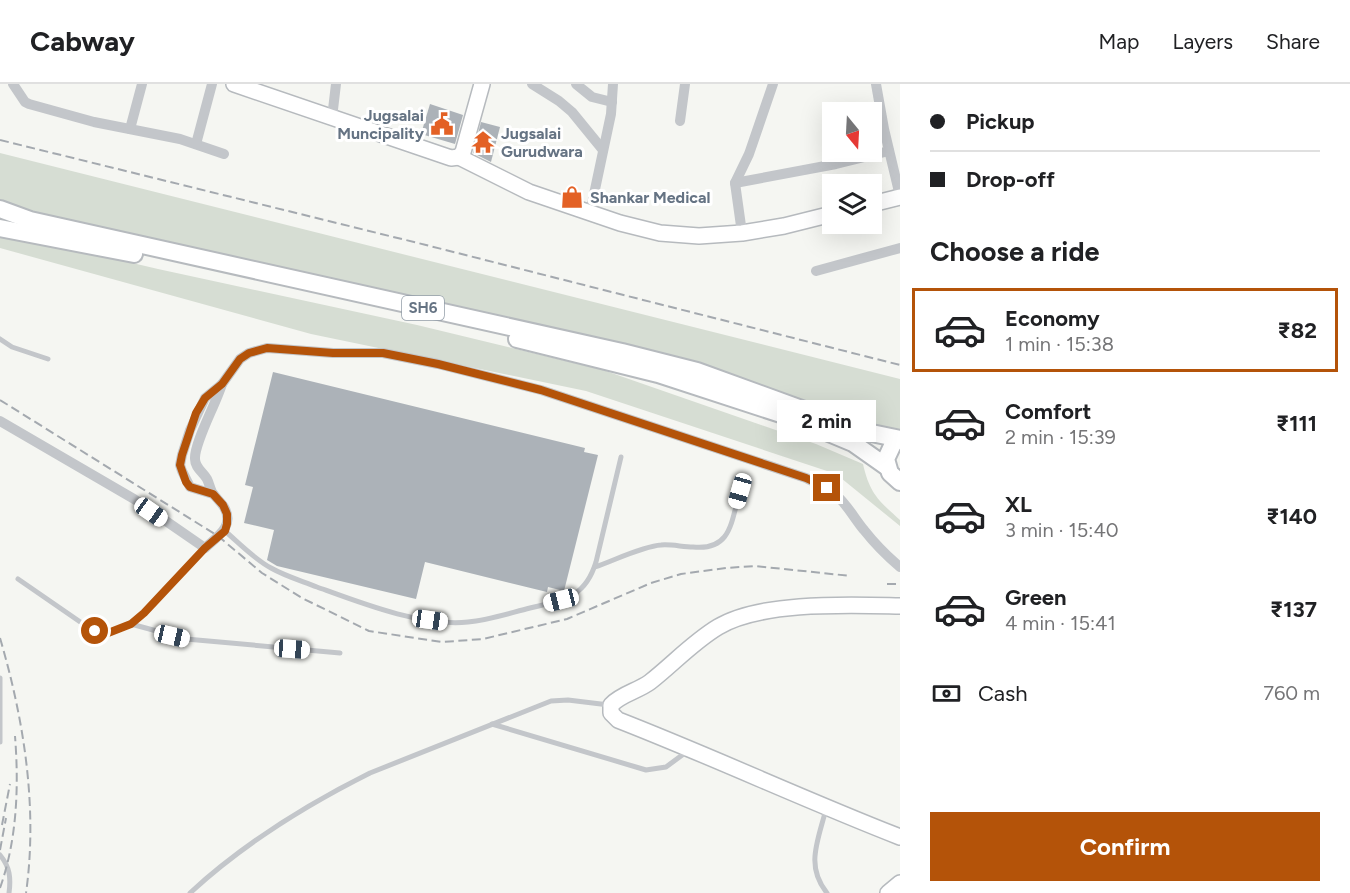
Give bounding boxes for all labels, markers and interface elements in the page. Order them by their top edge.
text: Cabway [30,24,135,58]
text: Map [1099,29,1139,54]
text: Layers [1172,29,1233,54]
text: Share [1266,29,1320,54]
north arrow [822,102,882,162]
map controls [822,102,882,234]
place label: Jugsalai Muncipality [337,106,425,143]
text: Pickup [966,108,1035,135]
public building icon: Jugsalai Muncipality [429,111,455,137]
place label: Jugsalai Gurudwara [501,124,583,161]
temple icon: Jugsalai Gurudwara [470,129,496,155]
text: Drop-off [966,166,1055,193]
button: layers [822,174,882,234]
shop icon: Shankar Medical [559,184,585,210]
place label: Shankar Medical [590,188,711,207]
text: Choose a ride [930,235,1099,268]
road number: SH6 [402,296,444,320]
icon: car [933,303,987,357]
text: Economy [1005,305,1100,332]
text: ₹82 [1278,317,1317,344]
text: 1 min · 15:38 [1005,332,1114,356]
icon: car [933,396,987,450]
text: Comfort [1005,398,1091,425]
callout: 2 min [778,401,876,443]
text: 2 min [801,409,852,433]
text: ₹111 [1276,410,1317,437]
text: 2 min · 15:39 [1005,425,1116,449]
car [726,471,754,511]
route end [813,474,840,501]
icon: car [933,489,987,543]
text: XL [1005,491,1032,518]
car [131,494,171,530]
text: ₹140 [1266,503,1317,530]
text: 3 min · 15:40 [1005,518,1119,542]
icon: car [933,582,987,636]
text: Green [1005,584,1067,611]
car [541,587,581,613]
text: ₹137 [1270,596,1317,623]
car [411,609,449,631]
text: 4 min · 15:41 [1005,611,1116,635]
route start [81,617,108,644]
car [152,623,192,649]
car [273,639,311,659]
icon: cash [930,677,963,710]
text: Cash [978,680,1028,707]
text: 760 m [1263,681,1320,705]
button: Confirm [930,812,1320,881]

